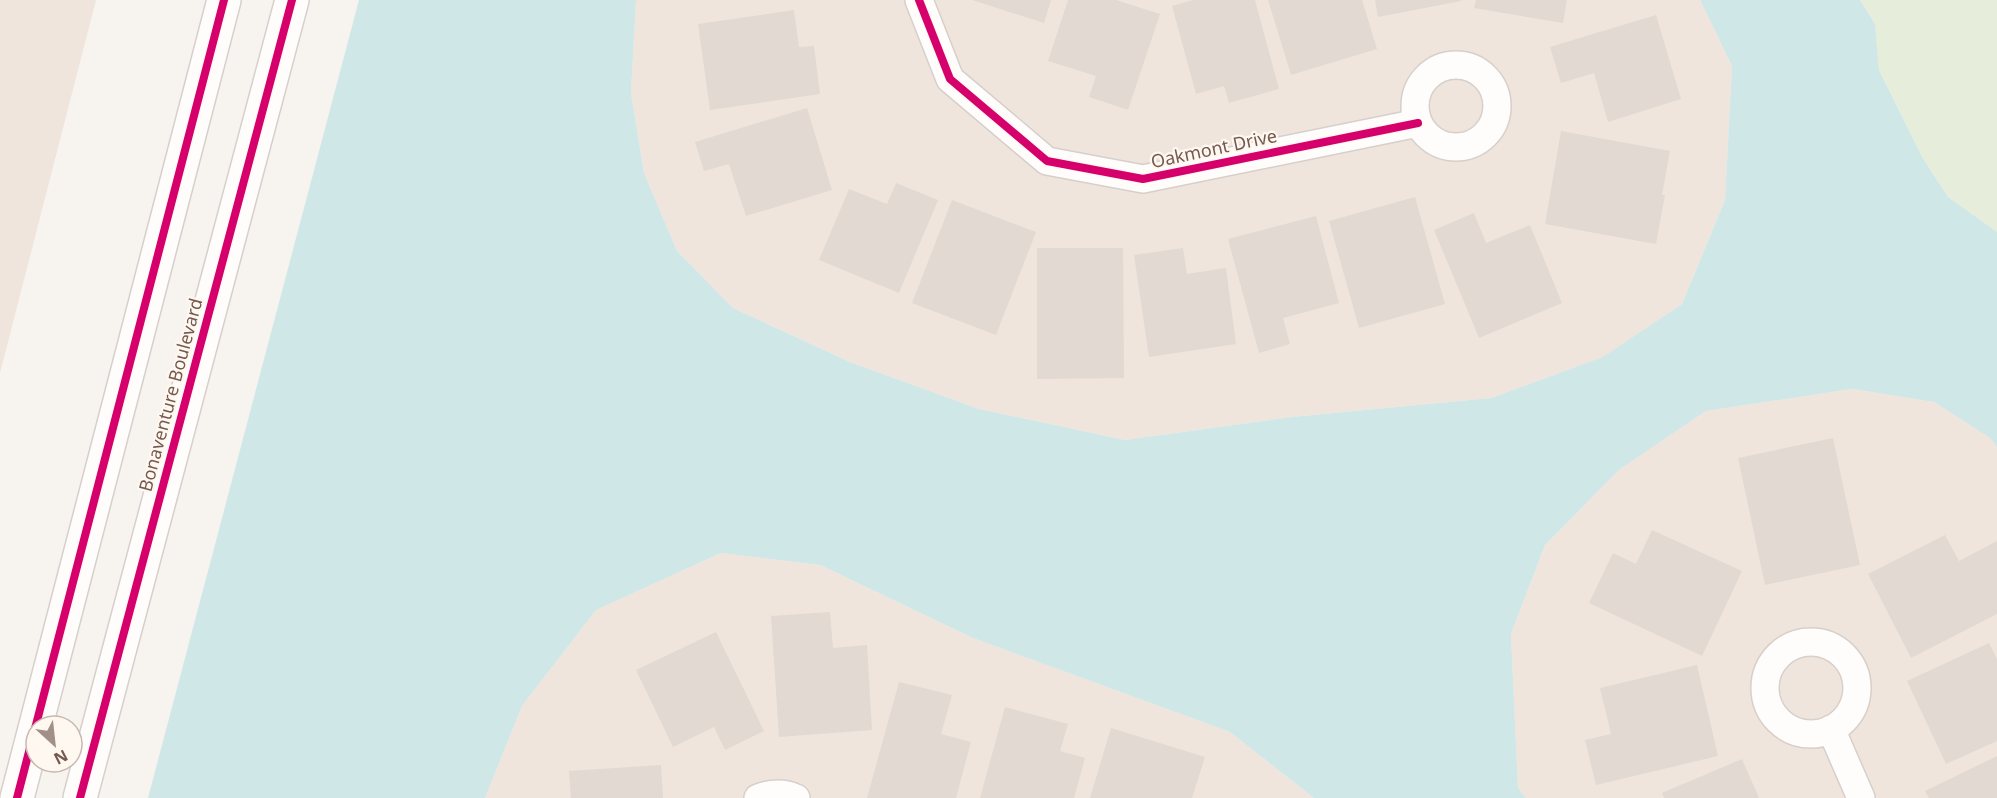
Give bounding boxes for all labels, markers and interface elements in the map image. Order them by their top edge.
street label: Oakmont Drive [1149,123,1279,173]
street label: Bonaventure Boulevard [133,295,207,494]
north arrow [24,714,84,774]
text: N [50,745,72,770]

